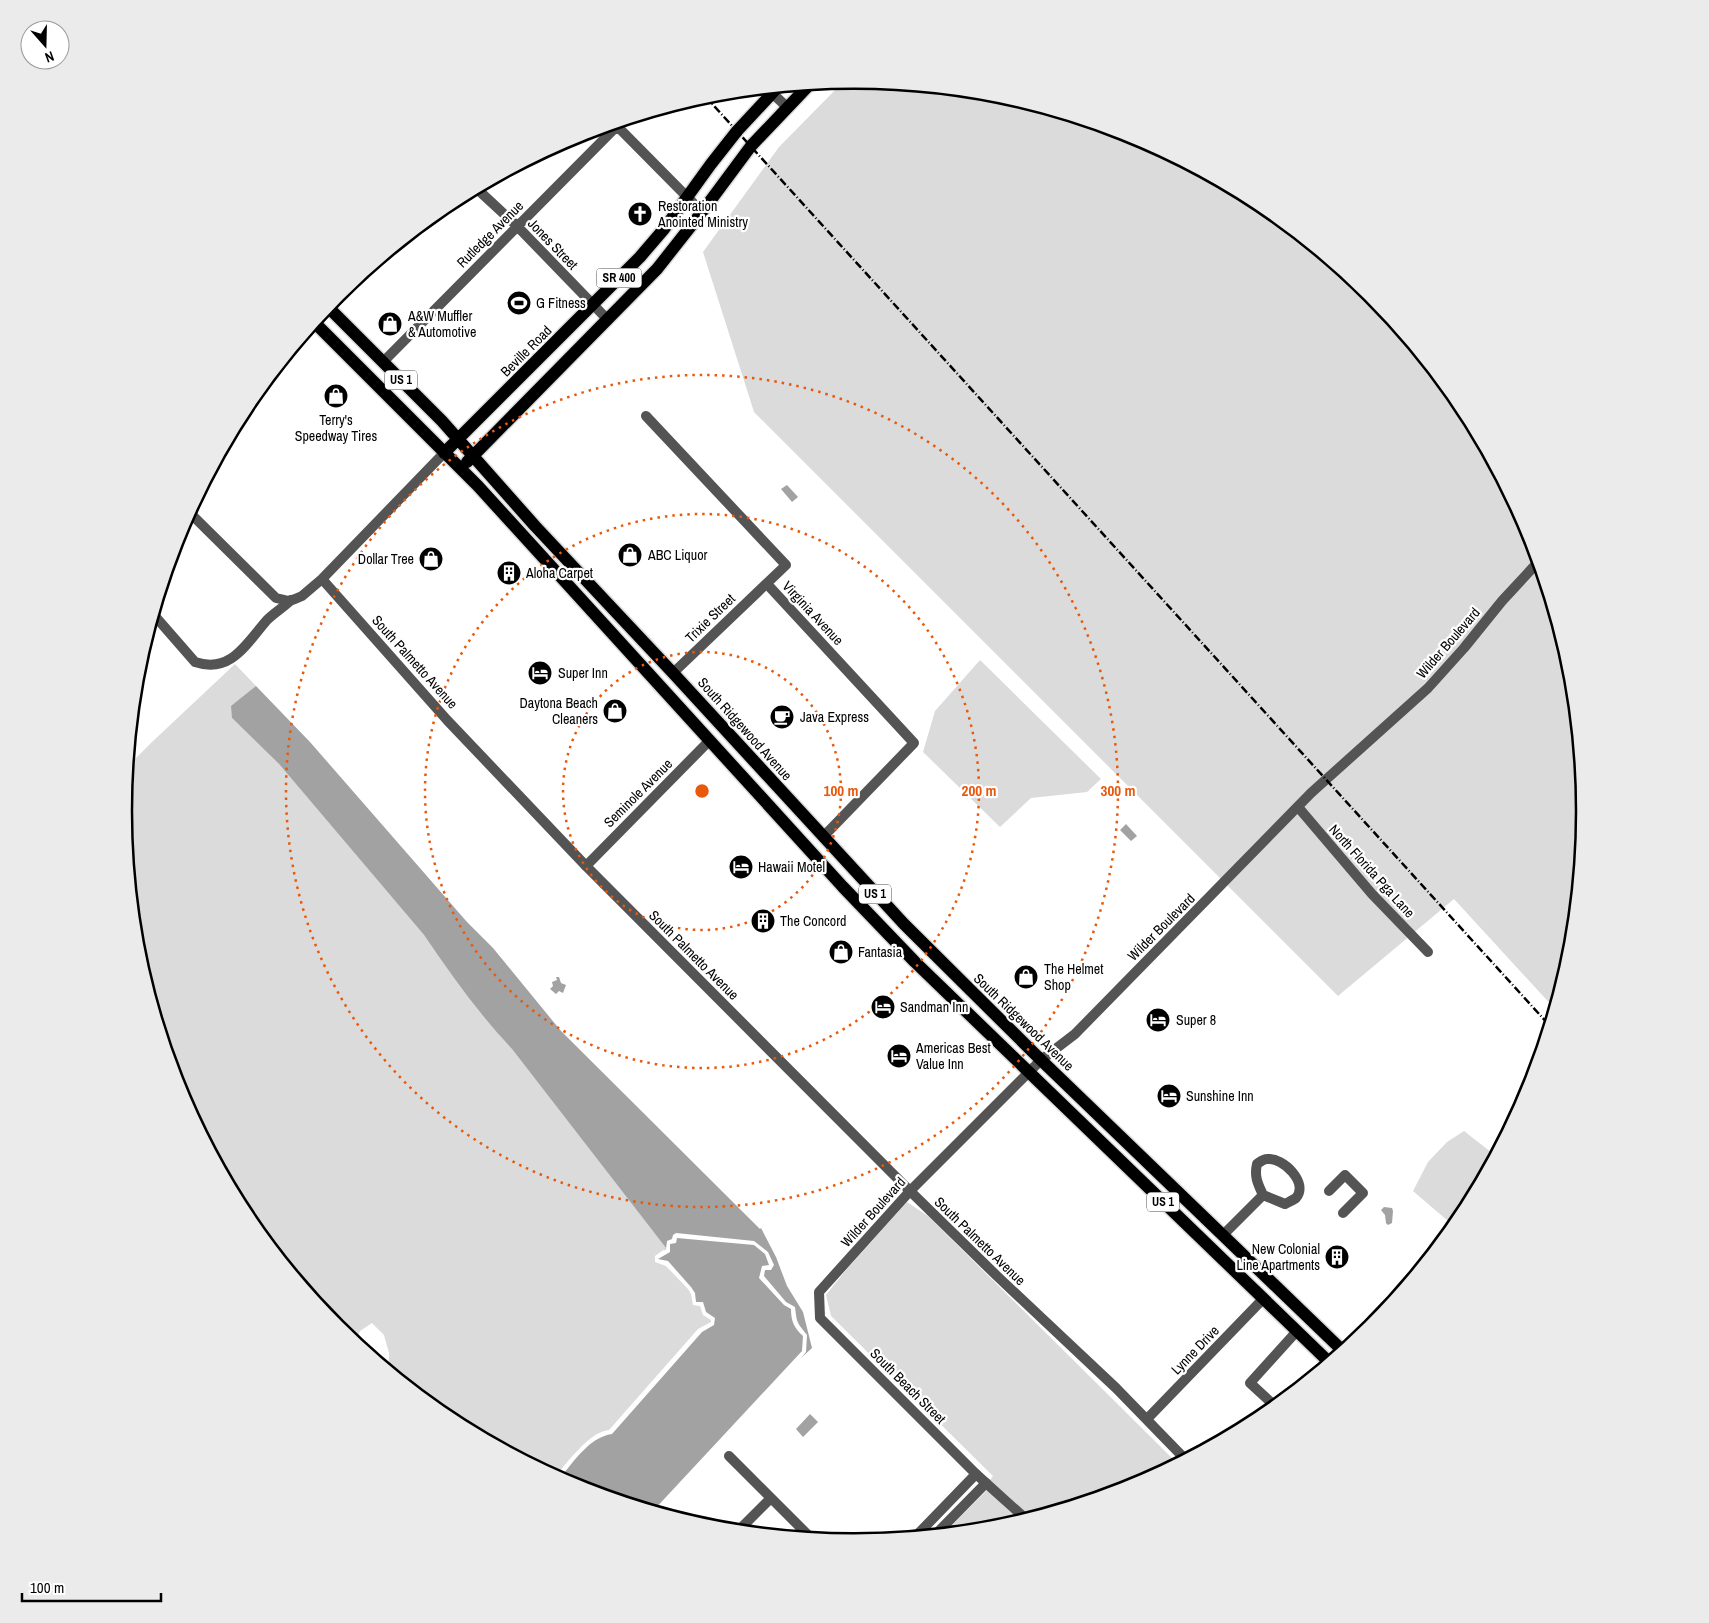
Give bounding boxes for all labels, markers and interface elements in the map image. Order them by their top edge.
north arrow [20,20,70,70]
text: N [42,47,56,67]
street label: Rutledge Avenue [453,197,527,271]
place label: Restoration Anointed Ministry [657,197,748,231]
church icon: Restoration Anointed Ministry [627,201,653,227]
street label: Jones Street [524,215,582,273]
road number: SR 400 [596,268,642,288]
sports icon: G Fitness [506,290,532,316]
place label: G Fitness [536,294,586,312]
place label: A&W Muffler & Automotive [407,307,476,341]
shop icon: A&W Muffler & Automotive [377,311,403,337]
street label: Beville Road [497,322,555,380]
road number: US 1 [385,370,417,390]
shop icon: Terry's Speedway Tires [323,383,349,409]
place label: Terry's Speedway Tires [295,411,378,445]
shop icon: ABC Liquor [617,542,643,568]
shop icon: Dollar Tree [418,546,444,572]
place label: ABC Liquor [647,546,708,564]
place label: Dollar Tree [358,550,414,568]
building icon: Aloha Carpet [496,560,522,586]
place label: Aloha Carpet [525,564,593,582]
street label: Virginia Avenue [779,577,847,649]
street label: Trixie Street [681,590,739,646]
street label: Wilder Boulevard [1412,604,1484,682]
street label: South Palmetto Avenue [368,611,462,713]
hotel icon: Super Inn [527,660,553,686]
place label: Super Inn [558,664,608,682]
street label: South Ridgewood Avenue [694,674,796,784]
place label: Daytona Beach Cleaners [520,694,598,728]
shop icon: Daytona Beach Cleaners [602,698,628,724]
cafe icon: Java Express [769,704,795,730]
place label: Java Express [800,708,869,726]
street label: Seminole Avenue [600,755,676,831]
text: 100 m [824,780,858,801]
text: 200 m [962,780,996,801]
text: 300 m [1101,780,1135,801]
centre of rings [693,782,711,800]
street label: North Florida Pga Lane [1325,821,1419,921]
hotel icon: Hawaii Motel [728,854,754,880]
place label: Hawaii Motel [758,858,825,876]
road number: US 1 [859,884,891,904]
street label: Wilder Boulevard [1124,890,1198,964]
street label: South Palmetto Avenue [645,906,743,1004]
building icon: The Concord [750,908,776,934]
place label: The Concord [780,912,846,930]
shop icon: Fantasia [828,939,854,965]
place label: Fantasia [858,943,903,961]
place label: The Helmet Shop [1044,960,1103,994]
shop icon: The Helmet Shop [1013,964,1039,990]
street label: South Ridgewood Avenue [970,969,1078,1075]
hotel icon: Sandman Inn [870,994,896,1020]
place label: Sandman Inn [900,998,968,1016]
hotel icon: Super 8 [1145,1007,1171,1033]
place label: Super 8 [1176,1011,1216,1029]
place label: Americas Best Value Inn [915,1039,991,1073]
hotel icon: Americas Best Value Inn [886,1043,912,1069]
hotel icon: Sunshine Inn [1156,1083,1182,1109]
place label: Sunshine Inn [1186,1087,1254,1105]
street label: Wilder Boulevard [837,1173,909,1251]
road number: US 1 [1147,1192,1179,1212]
street label: South Palmetto Avenue [931,1193,1029,1289]
place label: New Colonial Line Apartments [1236,1240,1320,1274]
building icon: New Colonial Line Apartments [1324,1244,1350,1270]
street label: Lynne Drive [1167,1322,1223,1378]
street label: South Beach Street [866,1344,950,1428]
scale bar [22,1570,161,1602]
text: 100 m [30,1577,64,1598]

